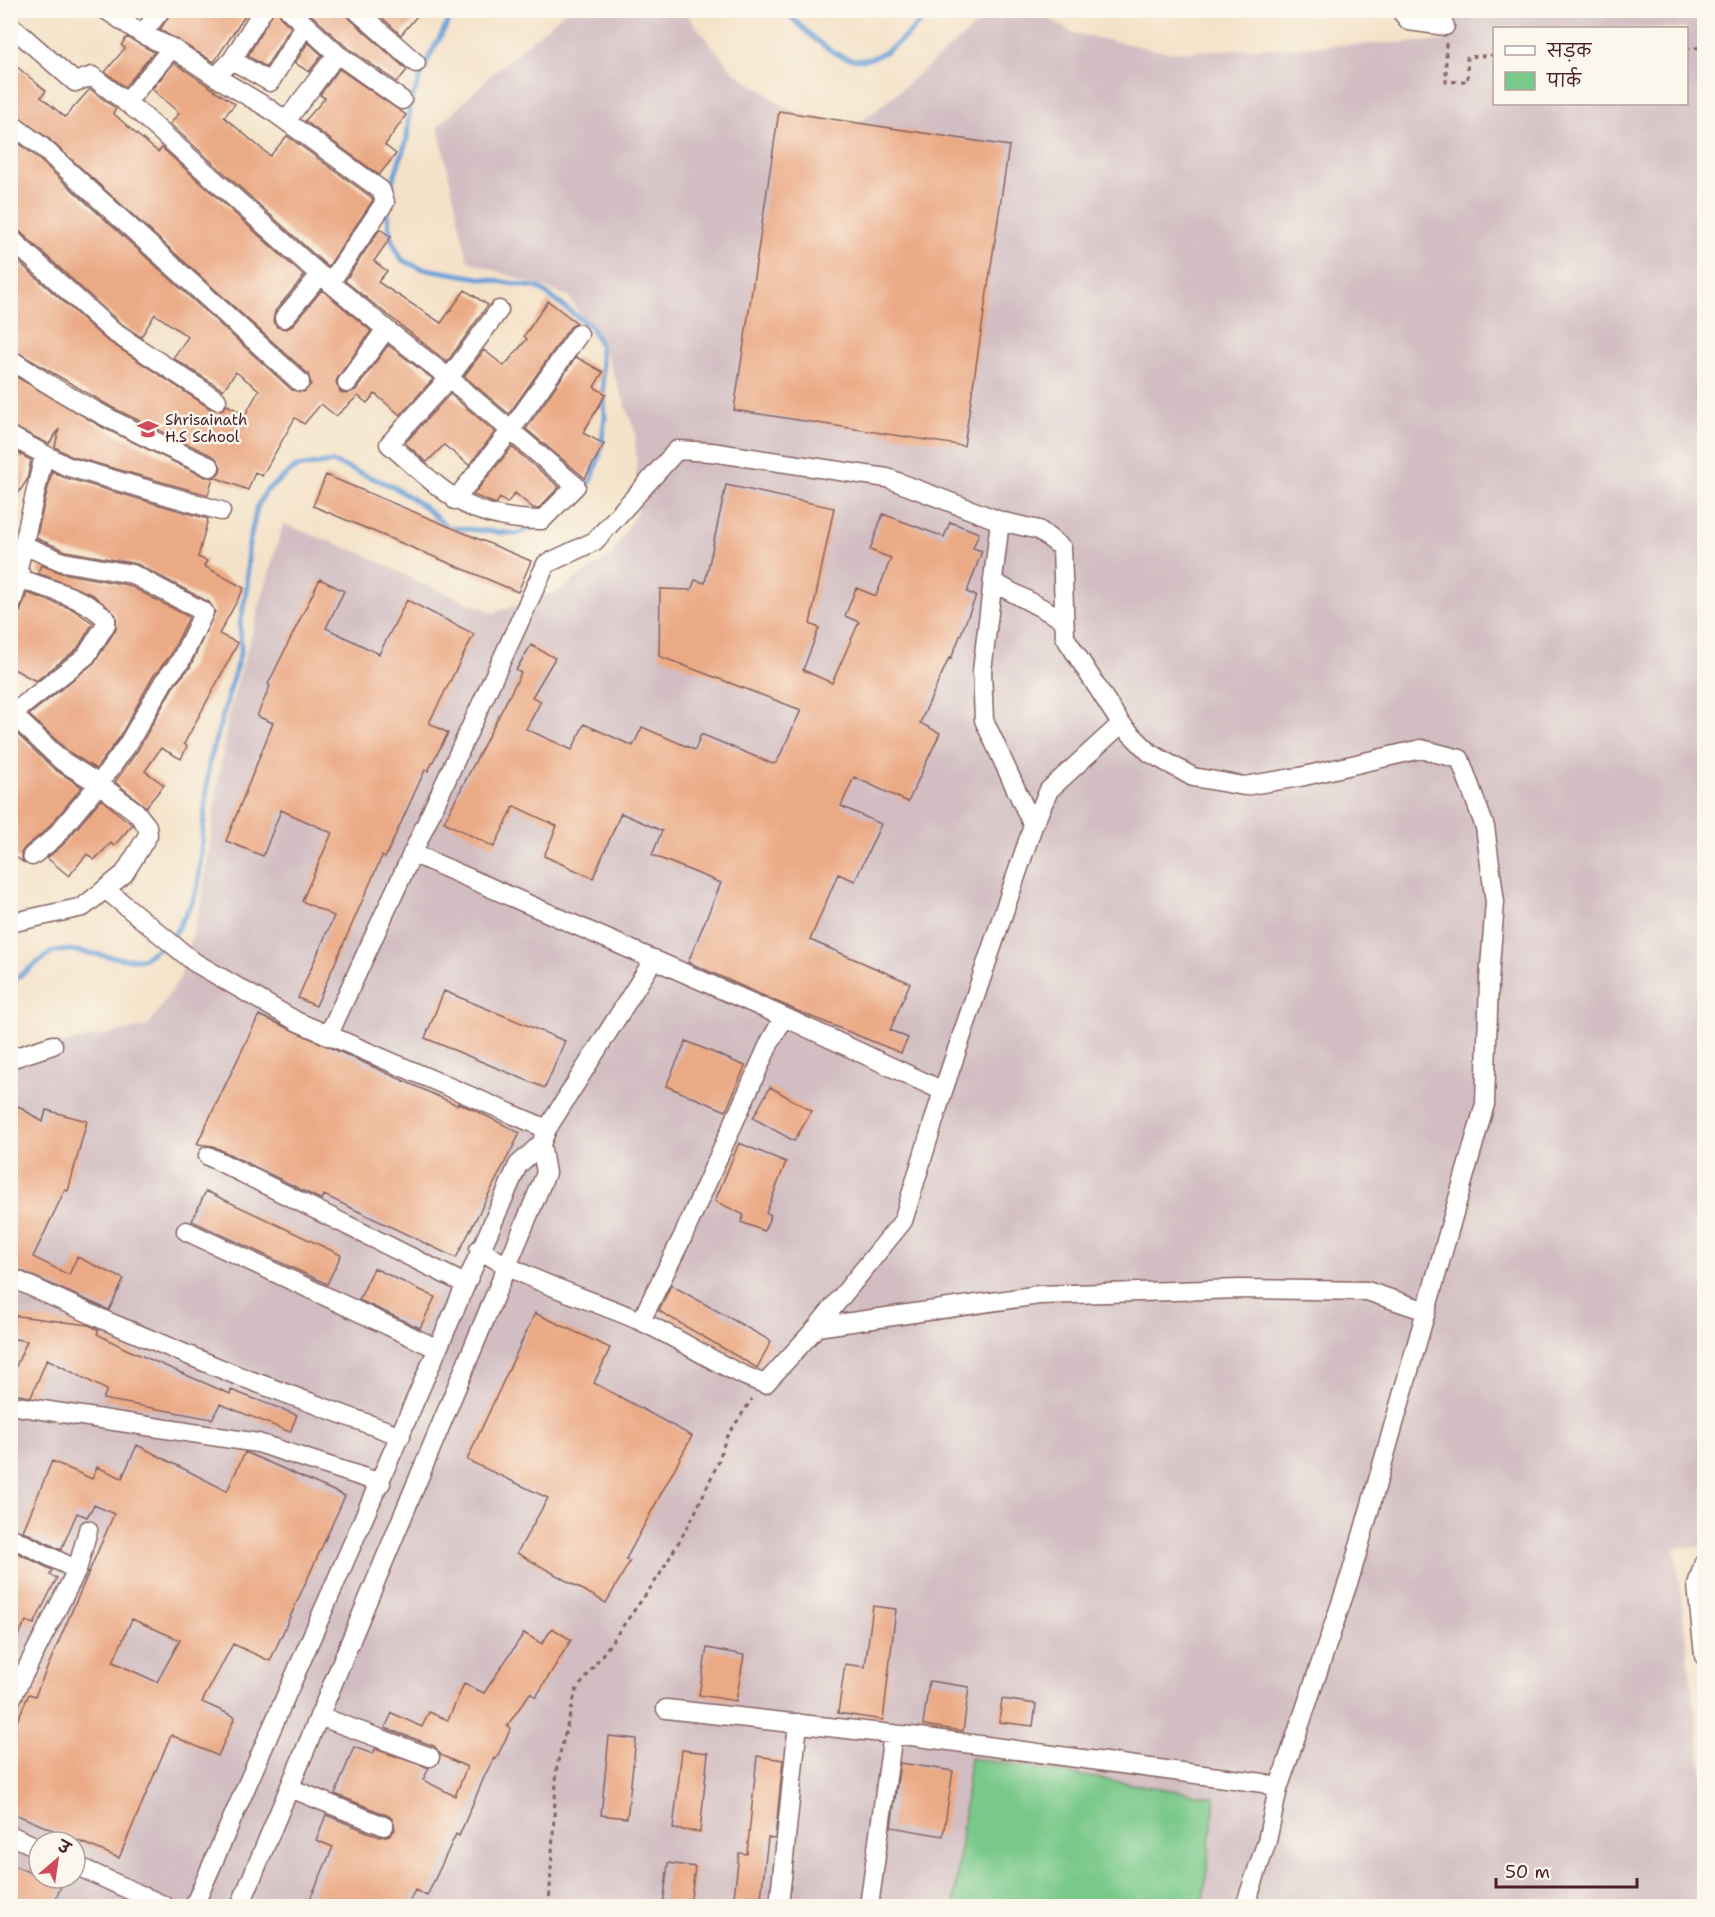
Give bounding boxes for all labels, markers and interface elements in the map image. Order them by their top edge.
legend [1493,27,1688,105]
text: सड़क [1546,39,1592,63]
text: पार्क [1546,67,1582,93]
place label: Shrisainath H.S School [165,410,247,447]
school or university icon: Shrisainath H.S School [136,417,160,441]
north arrow [27,1830,87,1890]
text: उ [53,1835,75,1860]
scale bar [1496,1851,1637,1889]
text: 50 m [1505,1860,1550,1884]

